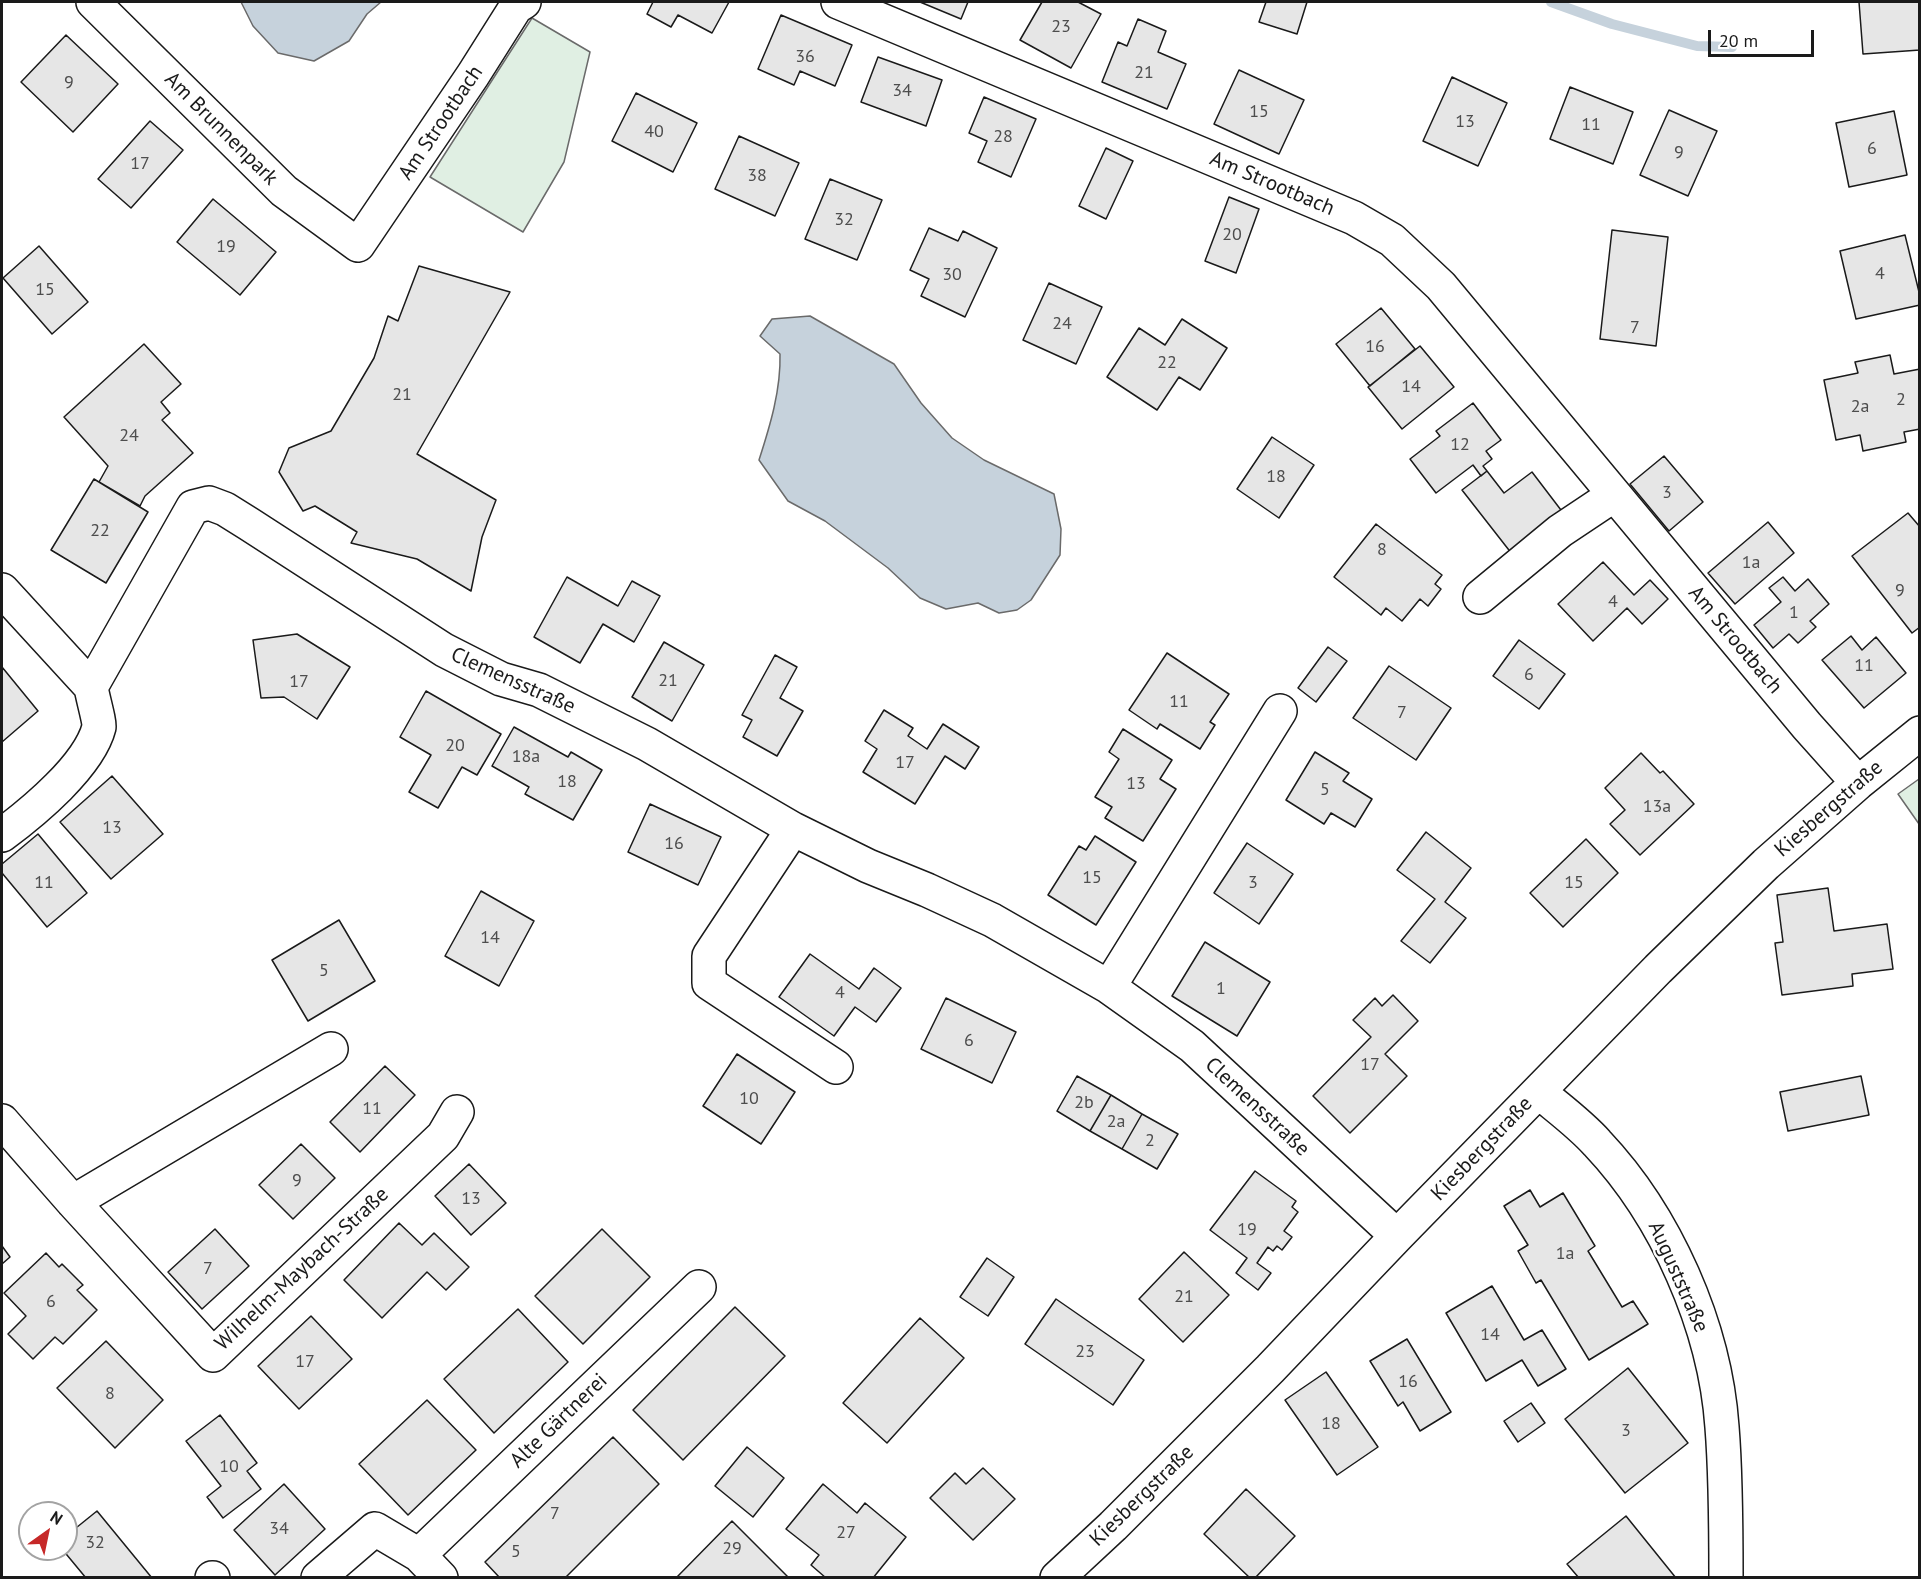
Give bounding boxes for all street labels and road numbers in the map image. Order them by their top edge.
street label: Am Strootbach [393,61,489,185]
street label: Am Brunnenpark [159,67,283,191]
street label: Am Strootbach [1206,146,1338,222]
street label: Am Strootbach [1683,581,1787,699]
street label: Clemensstraße [447,642,579,720]
street label: Kiesbergstraße [1770,755,1888,863]
street label: Clemensstraße [1200,1052,1314,1162]
street label: Kiesbergstraße [1426,1092,1538,1206]
street label: Wilhelm-Maybach-Straße [210,1182,394,1356]
street label: Auguststraße [1642,1218,1714,1336]
street label: Alte Gärtnerei [505,1368,613,1474]
street label: Kiesbergstraße [1085,1440,1199,1552]

